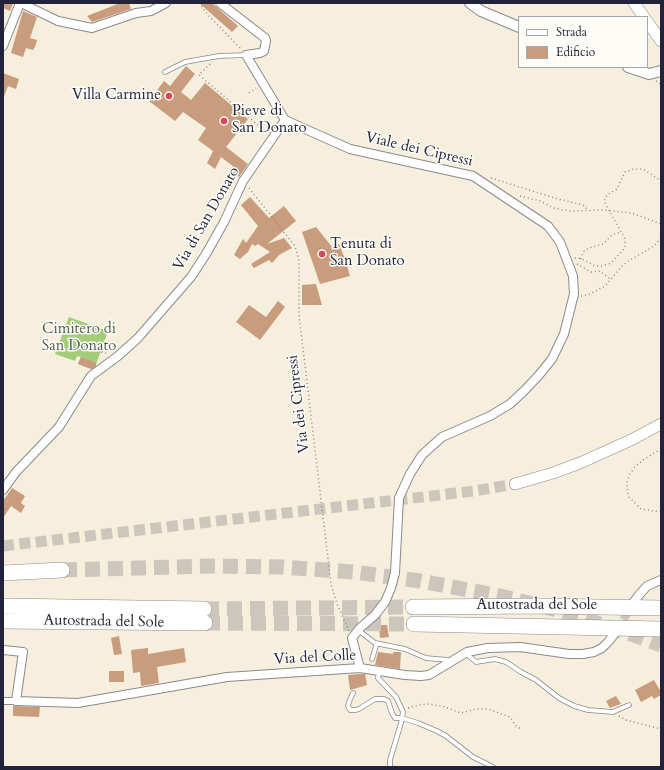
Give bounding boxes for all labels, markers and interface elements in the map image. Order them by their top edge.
legend [518,16,648,68]
text: Strada [556,24,587,40]
text: Edificio [556,44,595,60]
place label: Villa Carmine [72,87,161,105]
marker: Villa Carmine [164,91,174,101]
place label: Pieve di San Donato [232,103,307,138]
marker: Pieve di San Donato [219,116,229,126]
street label: Viale dei Cipressi [364,129,474,171]
street label: Via di San Donato [170,164,244,274]
place label: Tenuta di San Donato [330,236,405,271]
marker: Tenuta di San Donato [317,249,327,259]
park label: Cimitero di San Donato [42,321,116,356]
street label: Via dei Cipressi [284,354,314,454]
street label: Autostrada del Sole [477,597,597,615]
street label: Autostrada del Sole [43,612,165,632]
street label: Via del Colle [273,647,357,669]

